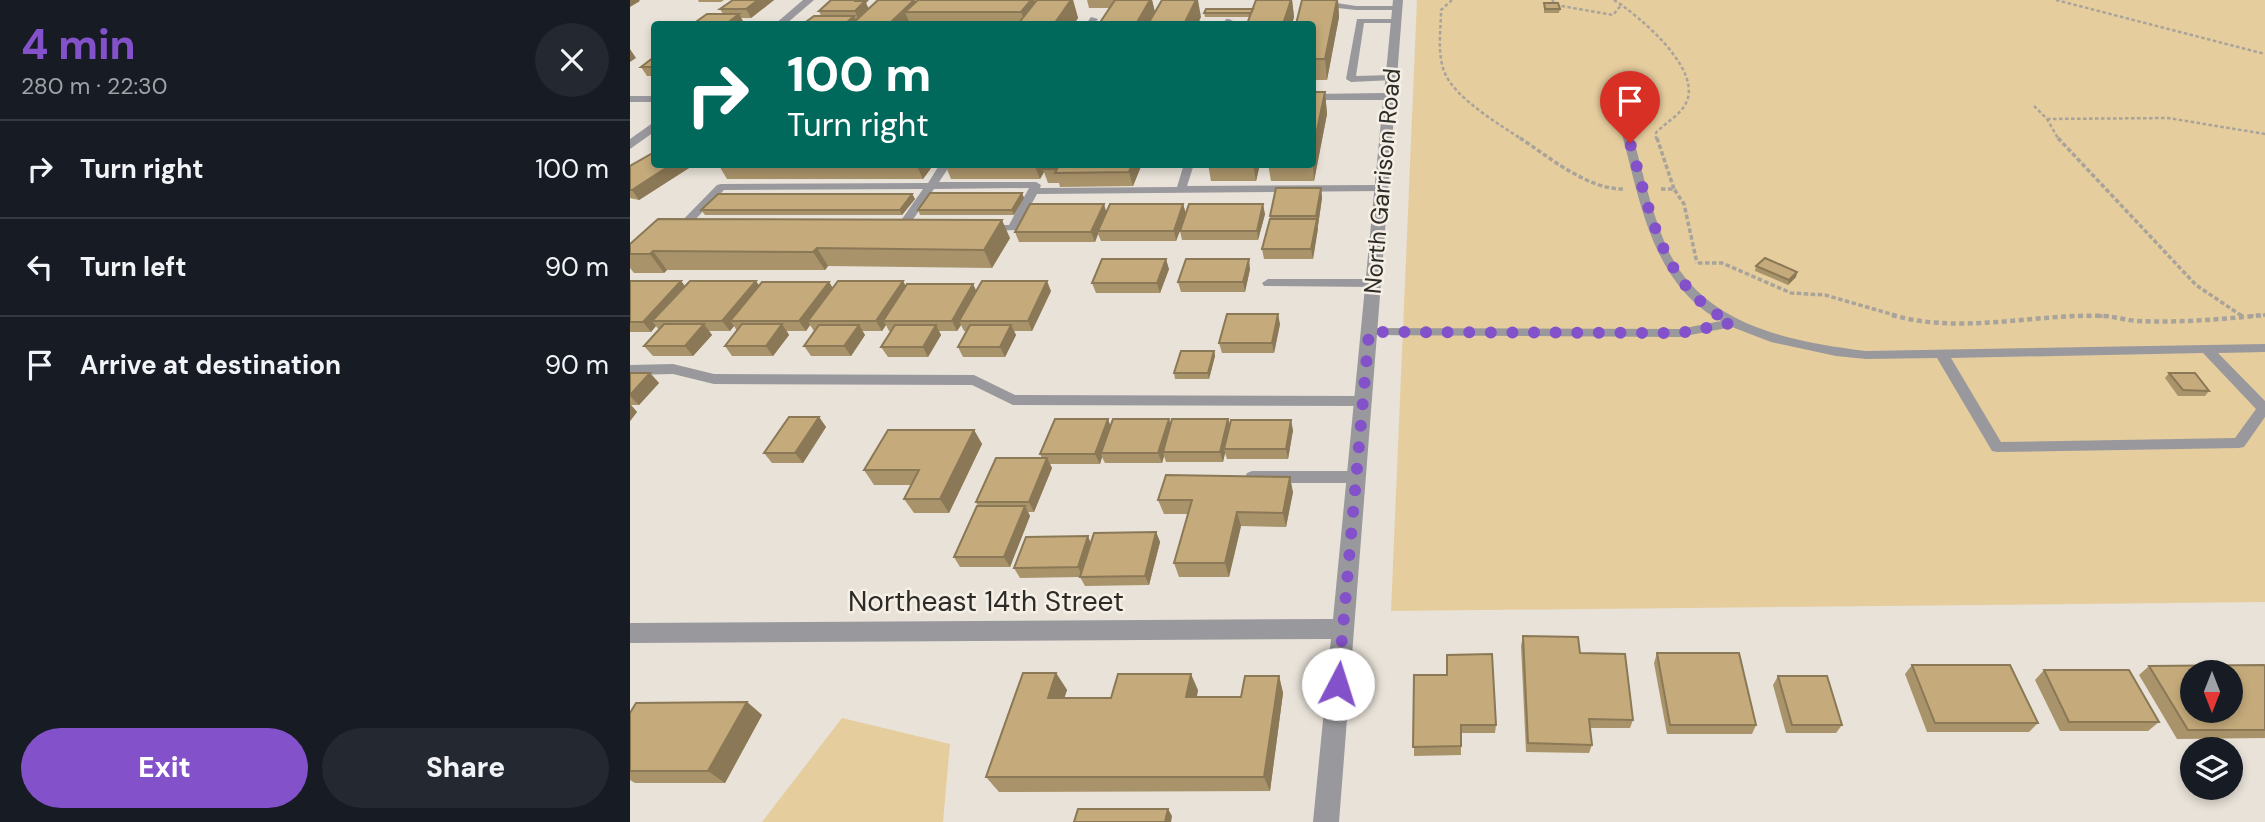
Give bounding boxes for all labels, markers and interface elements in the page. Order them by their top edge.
text: 4 min [21,17,136,72]
button: close [535,23,609,97]
text: 100 m [787,42,931,106]
icon: right [672,49,763,140]
street label: North Garrison Road [1357,67,1407,295]
text: 280 m · 22:30 [21,71,167,101]
pin [1600,71,1660,143]
icon: arrive [1611,82,1649,120]
text: Turn right [787,104,929,146]
icon: right [21,150,59,188]
text: Turn right [80,152,204,186]
text: 100 m [535,152,609,186]
icon: left [21,248,59,286]
text: Turn left [80,250,187,284]
text: 90 m [545,250,609,284]
icon: arrive [21,346,59,384]
text: Arrive at destination [80,348,341,382]
text: 90 m [545,348,609,382]
street label: Northeast 14th Street [848,583,1124,620]
position arrow [1301,647,1375,721]
north arrow [2180,660,2244,723]
map controls [2180,660,2243,800]
button: Exit [21,728,308,808]
button: Share [322,728,609,808]
button: layers [2180,737,2243,800]

